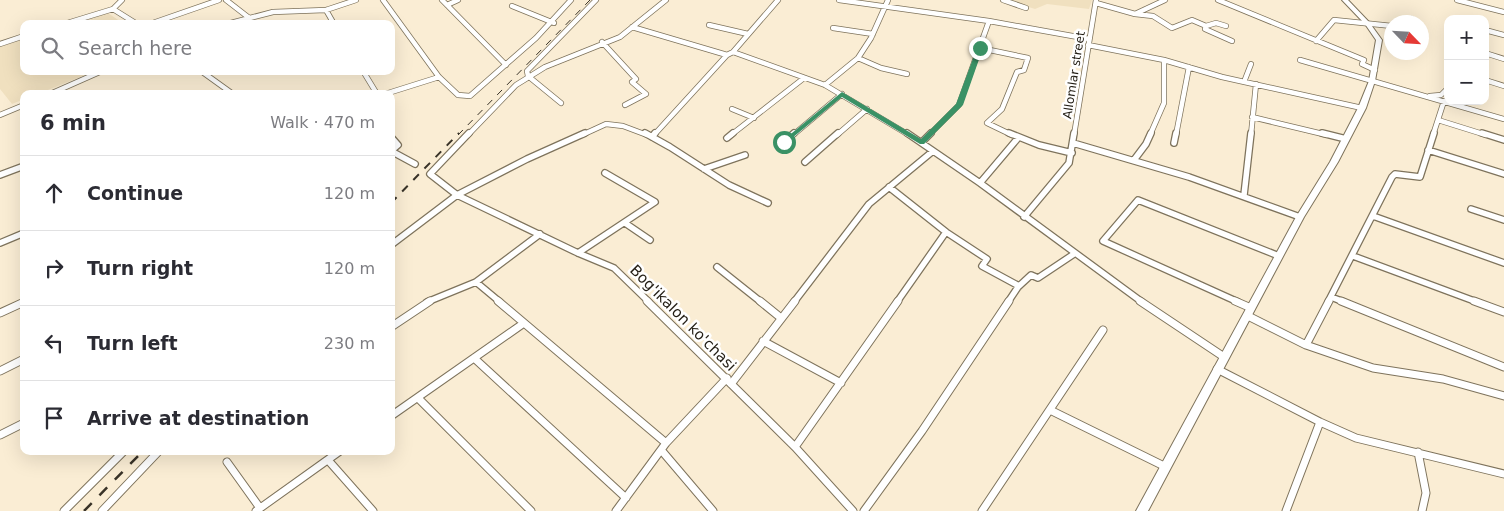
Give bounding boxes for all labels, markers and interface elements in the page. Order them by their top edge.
north arrow [1384,15,1429,60]
map controls [1444,15,1489,105]
button: + [1444,15,1489,60]
search box [20,20,395,75]
street label: Allomlar street [1060,30,1088,120]
icon: search [38,34,66,62]
text: Search here [78,37,192,59]
route end [969,37,992,60]
button: − [1444,60,1489,105]
text: 6 min [40,111,106,135]
text: Walk · 470 m [270,113,375,132]
route start [773,131,796,154]
icon: ahead [40,179,68,207]
text: Continue [87,182,183,204]
text: 120 m [324,184,375,203]
icon: right [40,254,68,282]
text: Turn right [87,257,193,279]
text: 120 m [324,259,375,278]
street label: Bog'ikalon ko'chasi [626,261,740,375]
icon: left [40,329,68,357]
text: Turn left [87,332,178,354]
text: 230 m [324,334,375,353]
icon: arrive [40,404,68,432]
text: Arrive at destination [87,407,309,429]

